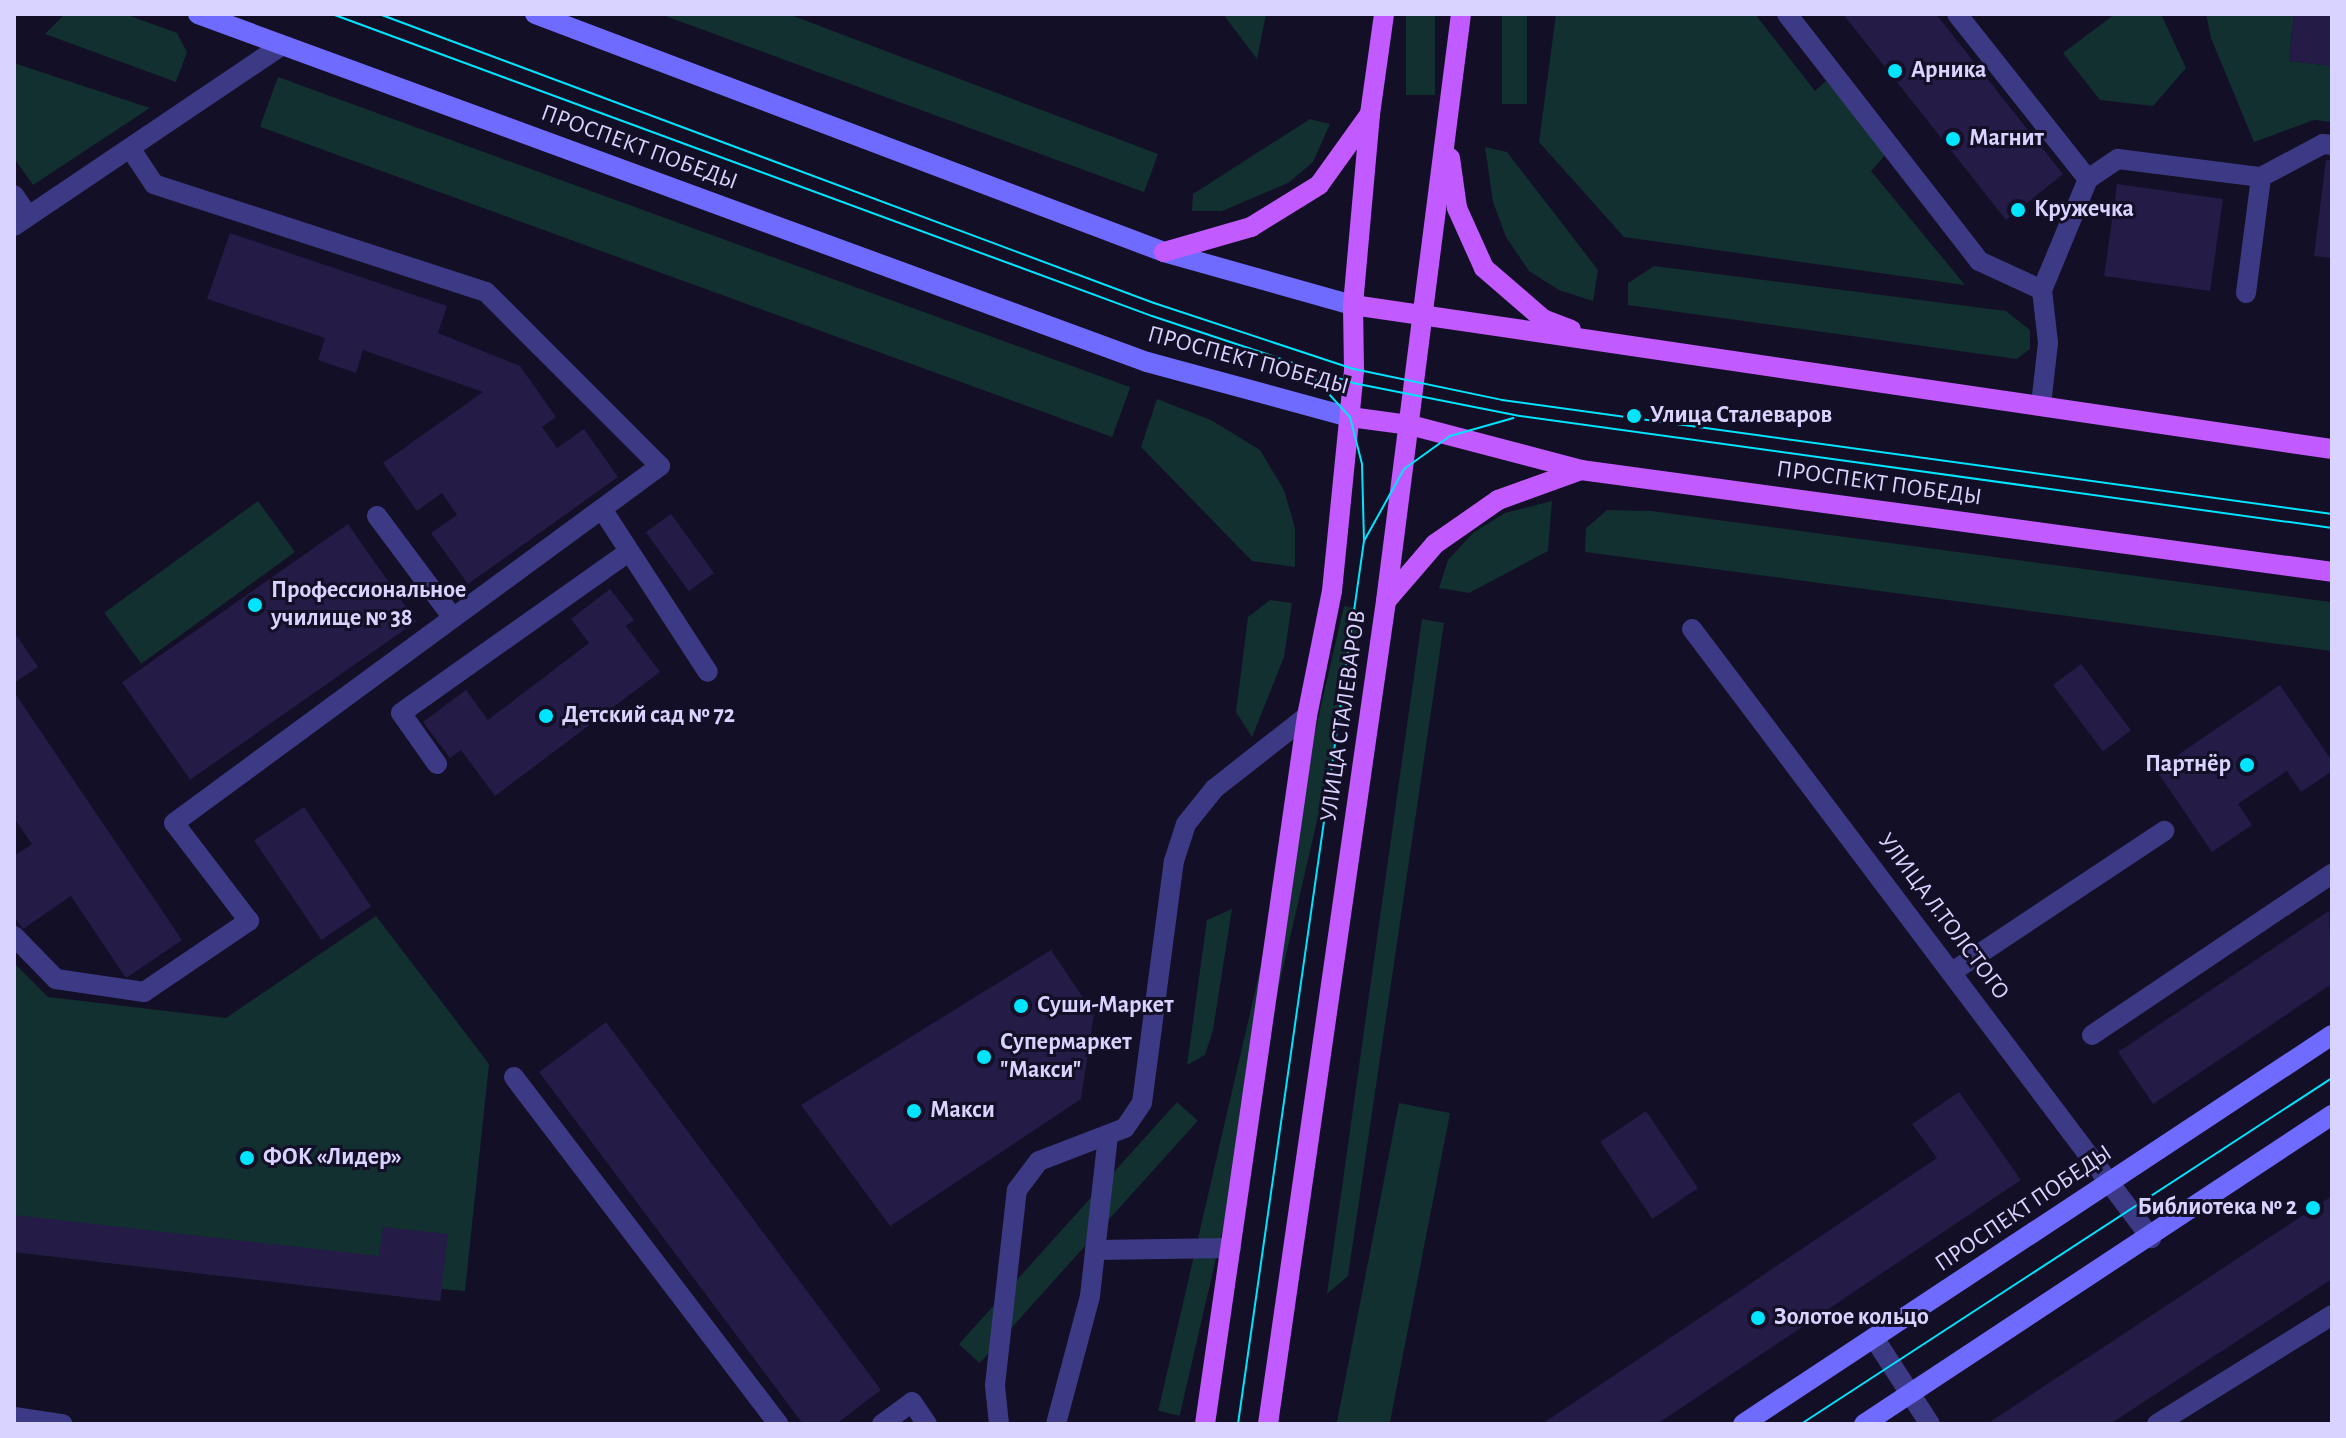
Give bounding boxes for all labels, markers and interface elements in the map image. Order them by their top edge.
place label: Арника [1911,57,1986,85]
marker: Арника [1886,62,1904,80]
street label: ПРОСПЕКТ ПОБЕДЫ [537,99,741,197]
place label: Магнит [1969,125,2044,153]
marker: Магнит [1944,130,1962,148]
place label: Кружечка [2034,196,2134,224]
marker: Кружечка [2009,201,2027,219]
street label: ПРОСПЕКТ ПОБЕДЫ [1144,320,1352,402]
place label: Улица Сталеваров [1650,402,1832,430]
marker: Улица Сталеваров [1625,407,1643,425]
street label: ПРОСПЕКТ ПОБЕДЫ [1774,455,1984,513]
place label: Профессиональное училище № 38 [271,577,466,633]
marker: Профессиональное училище № 38 [246,596,264,614]
street label: УЛИЦА СТАЛЕВАРОВ [1315,608,1373,824]
place label: Детский сад № 72 [562,702,735,730]
marker: Детский сад № 72 [537,707,555,725]
place label: Партнёр [2145,751,2231,779]
marker: Партнёр [2238,756,2256,774]
street label: УЛИЦА Л.ТОЛСТОГО [1871,828,2015,1006]
place label: Суши-Маркет [1037,992,1174,1020]
marker: Суши-Маркет [1012,997,1030,1015]
place label: Супермаркет "Макси" [1000,1029,1132,1085]
marker: Супермаркет "Макси" [975,1048,993,1066]
place label: Макси [930,1097,995,1125]
marker: Макси [905,1102,923,1120]
street label: ПРОСПЕКТ ПОБЕДЫ [1930,1139,2118,1279]
place label: ФОК «Лидер» [263,1144,402,1172]
marker: ФОК «Лидер» [238,1149,256,1167]
place label: Библиотека № 2 [2137,1194,2297,1222]
marker: Библиотека № 2 [2304,1199,2322,1217]
place label: Золотое кольцо [1774,1304,1929,1332]
marker: Золотое кольцо [1749,1309,1767,1327]

